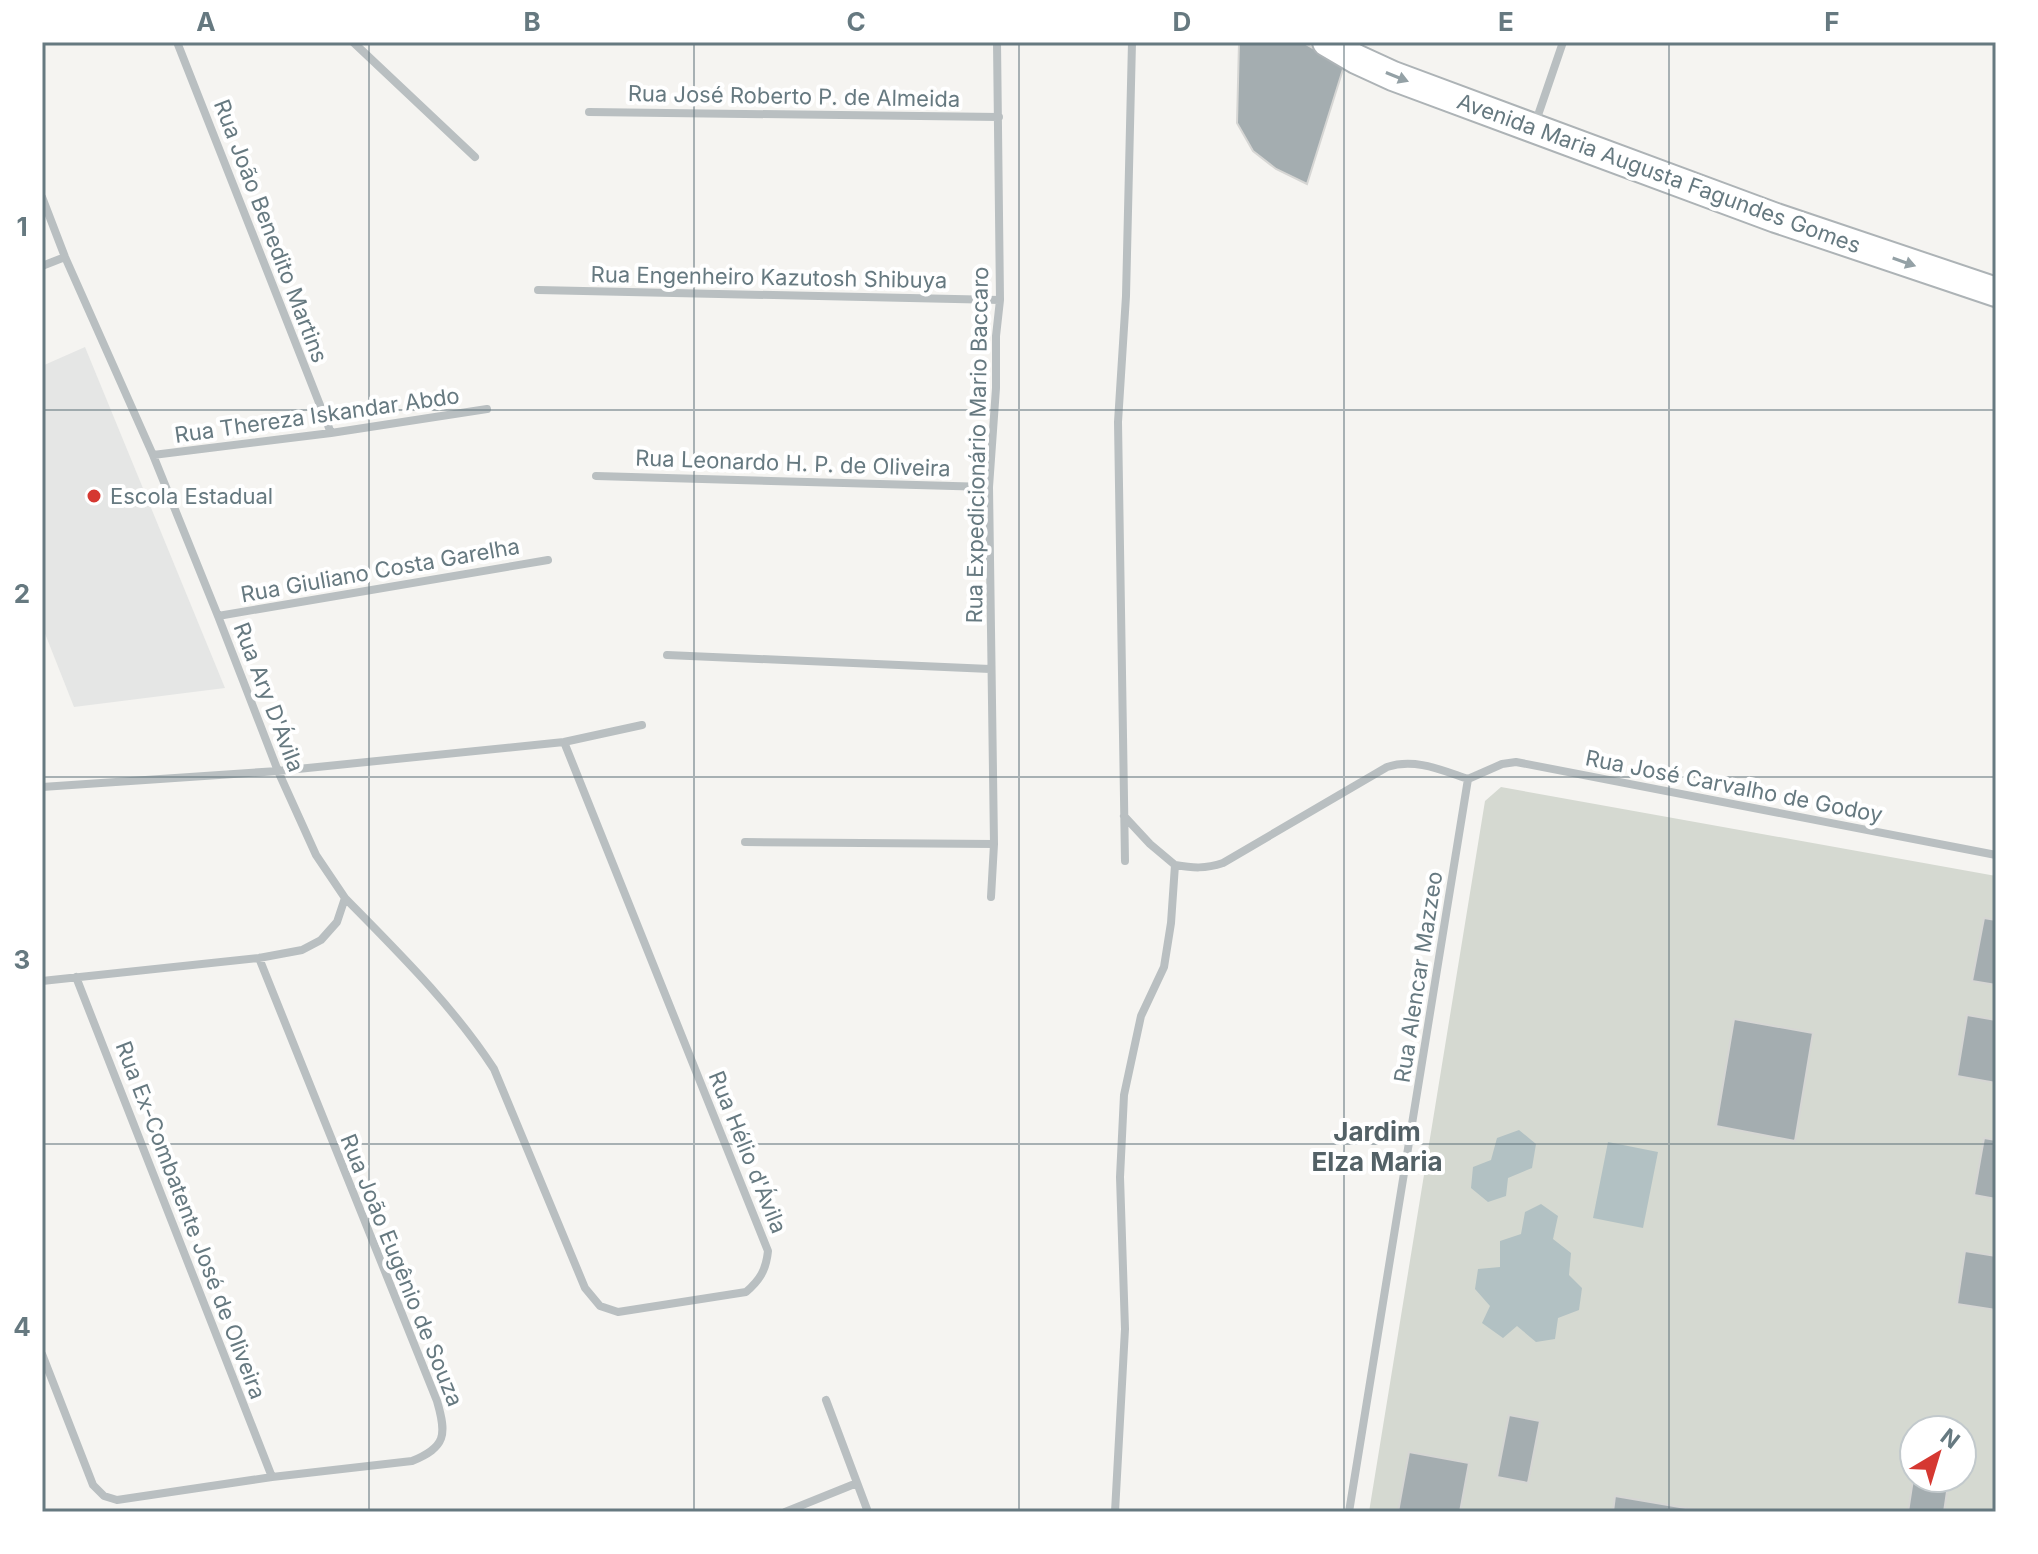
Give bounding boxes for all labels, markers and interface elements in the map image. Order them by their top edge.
text: A [196,6,216,37]
text: B [523,6,541,37]
text: C [846,6,866,37]
text: D [1173,6,1191,37]
text: E [1498,6,1514,37]
text: F [1824,6,1840,37]
one-way arrow [1385,71,1409,84]
street label: Rua José Roberto P. de Almeida [628,80,960,112]
street label: Avenida Maria Augusta Fagundes Gomes [1454,88,1864,258]
street label: Rua João Benedito Martins [209,96,333,366]
text: 1 [16,211,28,242]
one-way arrow [1893,256,1917,268]
street label: Rua Engenheiro Kazutosh Shibuya [591,261,947,293]
street label: Rua Expedicionário Mario Baccaro [961,266,993,624]
street label: Rua Thereza Iskandar Abdo [173,382,461,448]
street label: Rua Leonardo H. P. de Oliveira [635,444,951,482]
place label: Escola Estadual [110,483,273,509]
marker: Escola Estadual [85,487,103,505]
street label: Rua Giuliano Costa Garelha [238,533,522,607]
text: 2 [14,578,30,609]
street label: Rua Ary D'Ávila [229,619,309,775]
street label: Rua José Carvalho de Godoy [1583,744,1885,828]
street label: Rua Alencar Mazzeo [1388,869,1448,1085]
text: 3 [14,944,30,975]
street label: Rua Ex-Combatente José de Oliveira [111,1037,271,1403]
street label: Rua Hélio d'Ávila [704,1067,792,1237]
district label: Jardim Elza Maria [1311,1116,1443,1177]
street label: Rua João Eugênio de Souza [335,1130,469,1410]
text: 4 [13,1311,31,1342]
north arrow [1898,1414,1978,1494]
text: N [1936,1423,1965,1454]

